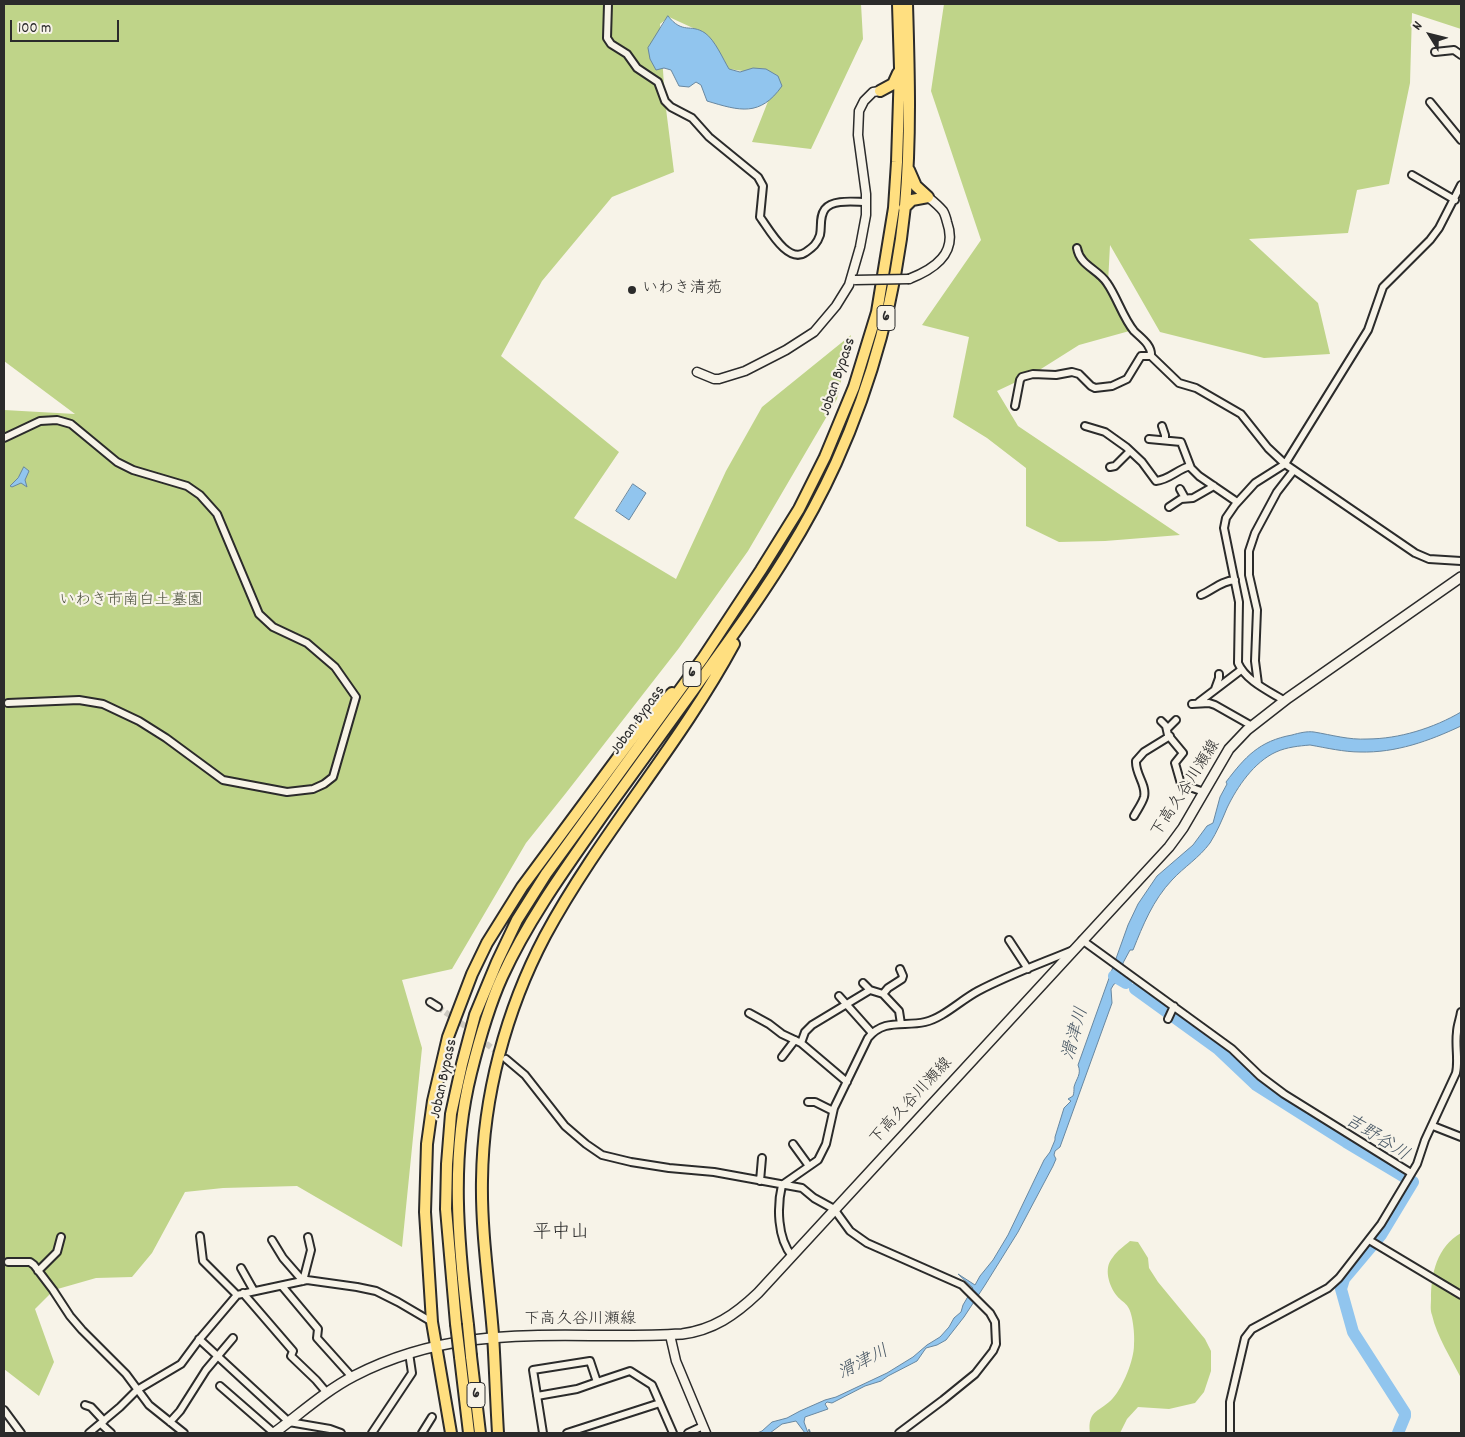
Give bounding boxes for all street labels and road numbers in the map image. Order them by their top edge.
road number: 6 [877,306,895,330]
street label: Joban Bypass [817,336,861,418]
road number: 6 [683,662,701,686]
street label: Joban Bypass [607,683,671,759]
street label: 下高久谷川瀬線 [1148,737,1226,841]
street label: Joban Bypass [427,1037,463,1121]
street label: 下高久谷川瀬線 [867,1054,957,1150]
street label: 下高久谷川瀬線 [524,1311,636,1331]
road number: 6 [467,1382,485,1408]

